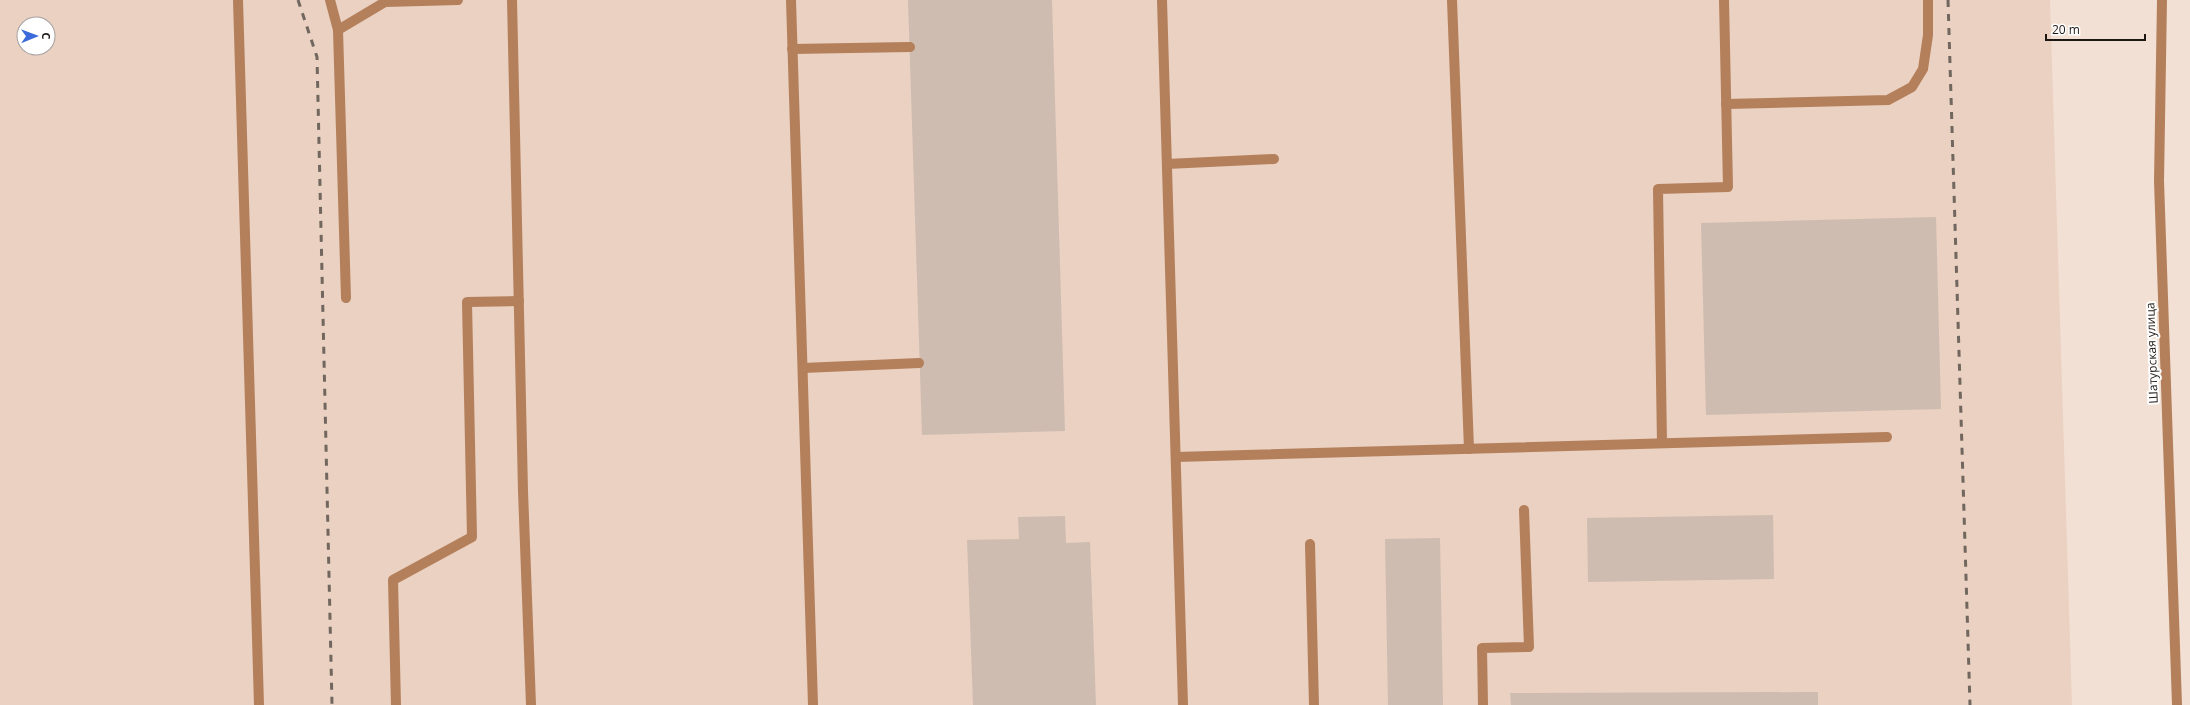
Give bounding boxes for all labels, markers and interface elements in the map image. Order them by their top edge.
north arrow [16,16,56,56]
scale bar [2046,16,2145,42]
text: 20 m [2052,21,2080,38]
text: С [39,32,54,39]
street label: Шатурская улица [2141,302,2162,404]

